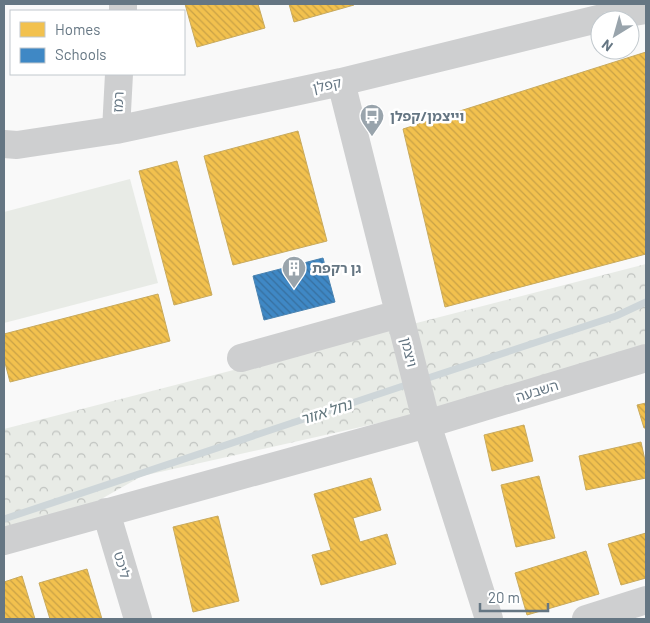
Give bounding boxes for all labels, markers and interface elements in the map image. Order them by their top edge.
legend [10,10,185,75]
north arrow [590,10,640,60]
text: Homes [55,20,100,38]
text: N [598,36,616,55]
text: Schools [55,45,107,63]
street label: קפלן [311,73,343,96]
street label: רמז [108,91,127,113]
bus stop icon: וייצמן/קפלן [359,103,385,137]
place label: וייצמן/קפלן [390,107,464,124]
building icon: גן רקפת [281,255,307,289]
place label: גן רקפת [312,259,361,276]
street label: ויצמן [398,335,421,368]
street label: השבעה [513,376,560,405]
water label: נחל אזור [298,394,355,428]
street label: ליכט [111,549,134,580]
scale bar [480,580,548,612]
text: 20 m [488,588,520,606]

